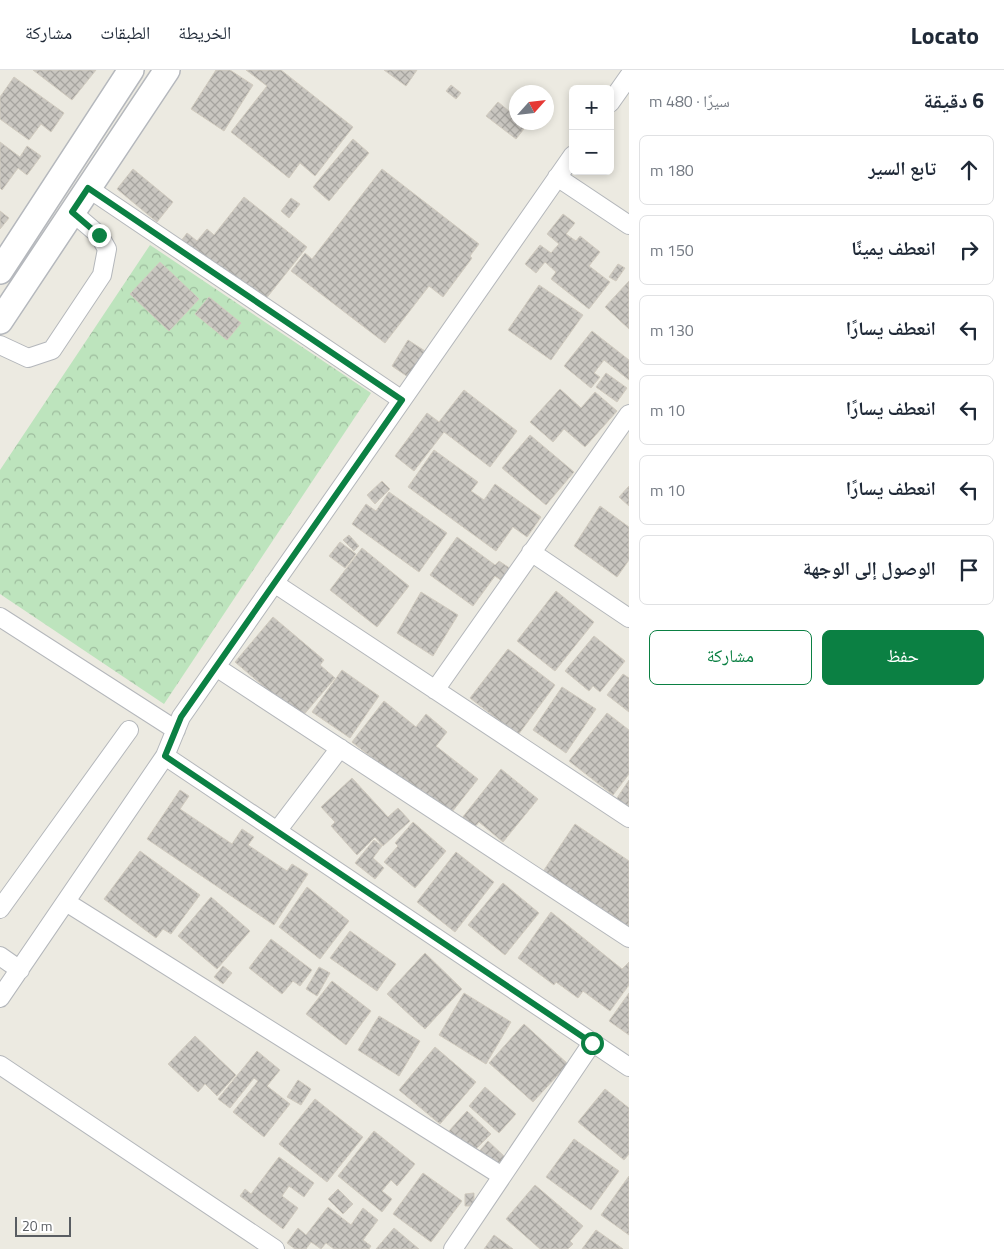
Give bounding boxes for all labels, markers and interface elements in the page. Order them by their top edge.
text: Locato [910,17,979,53]
text: مشاركة [25,19,72,46]
text: الطبقات [100,19,150,46]
text: الخريطة [178,19,231,46]
text: 6 دقيقة [924,84,984,116]
north arrow [509,85,554,130]
map controls [569,85,614,175]
button: + [569,85,614,130]
text: سيرًا · 480 m [649,89,730,113]
button: − [569,130,614,175]
text: تابع السير [868,153,936,182]
icon: ahead [955,156,983,184]
text: 180 m [650,158,694,182]
route end [88,224,111,247]
text: انعطف يمينًا [851,233,936,262]
icon: right [955,236,983,264]
text: 150 m [650,238,694,262]
text: انعطف يسارًا [846,313,936,342]
icon: left [955,316,983,344]
text: 130 m [650,318,694,342]
text: انعطف يسارًا [846,393,936,422]
icon: left [955,396,983,424]
text: 10 m [650,398,685,422]
text: انعطف يسارًا [846,473,936,502]
icon: left [955,476,983,504]
text: 10 m [650,478,685,502]
text: الوصول إلى الوجهة [803,553,936,582]
icon: arrive [955,556,983,584]
button: مشاركة [649,630,812,685]
button: حفظ [822,630,984,685]
route start [581,1032,604,1055]
scale bar [15,1214,71,1237]
text: 20 m [22,1215,52,1236]

